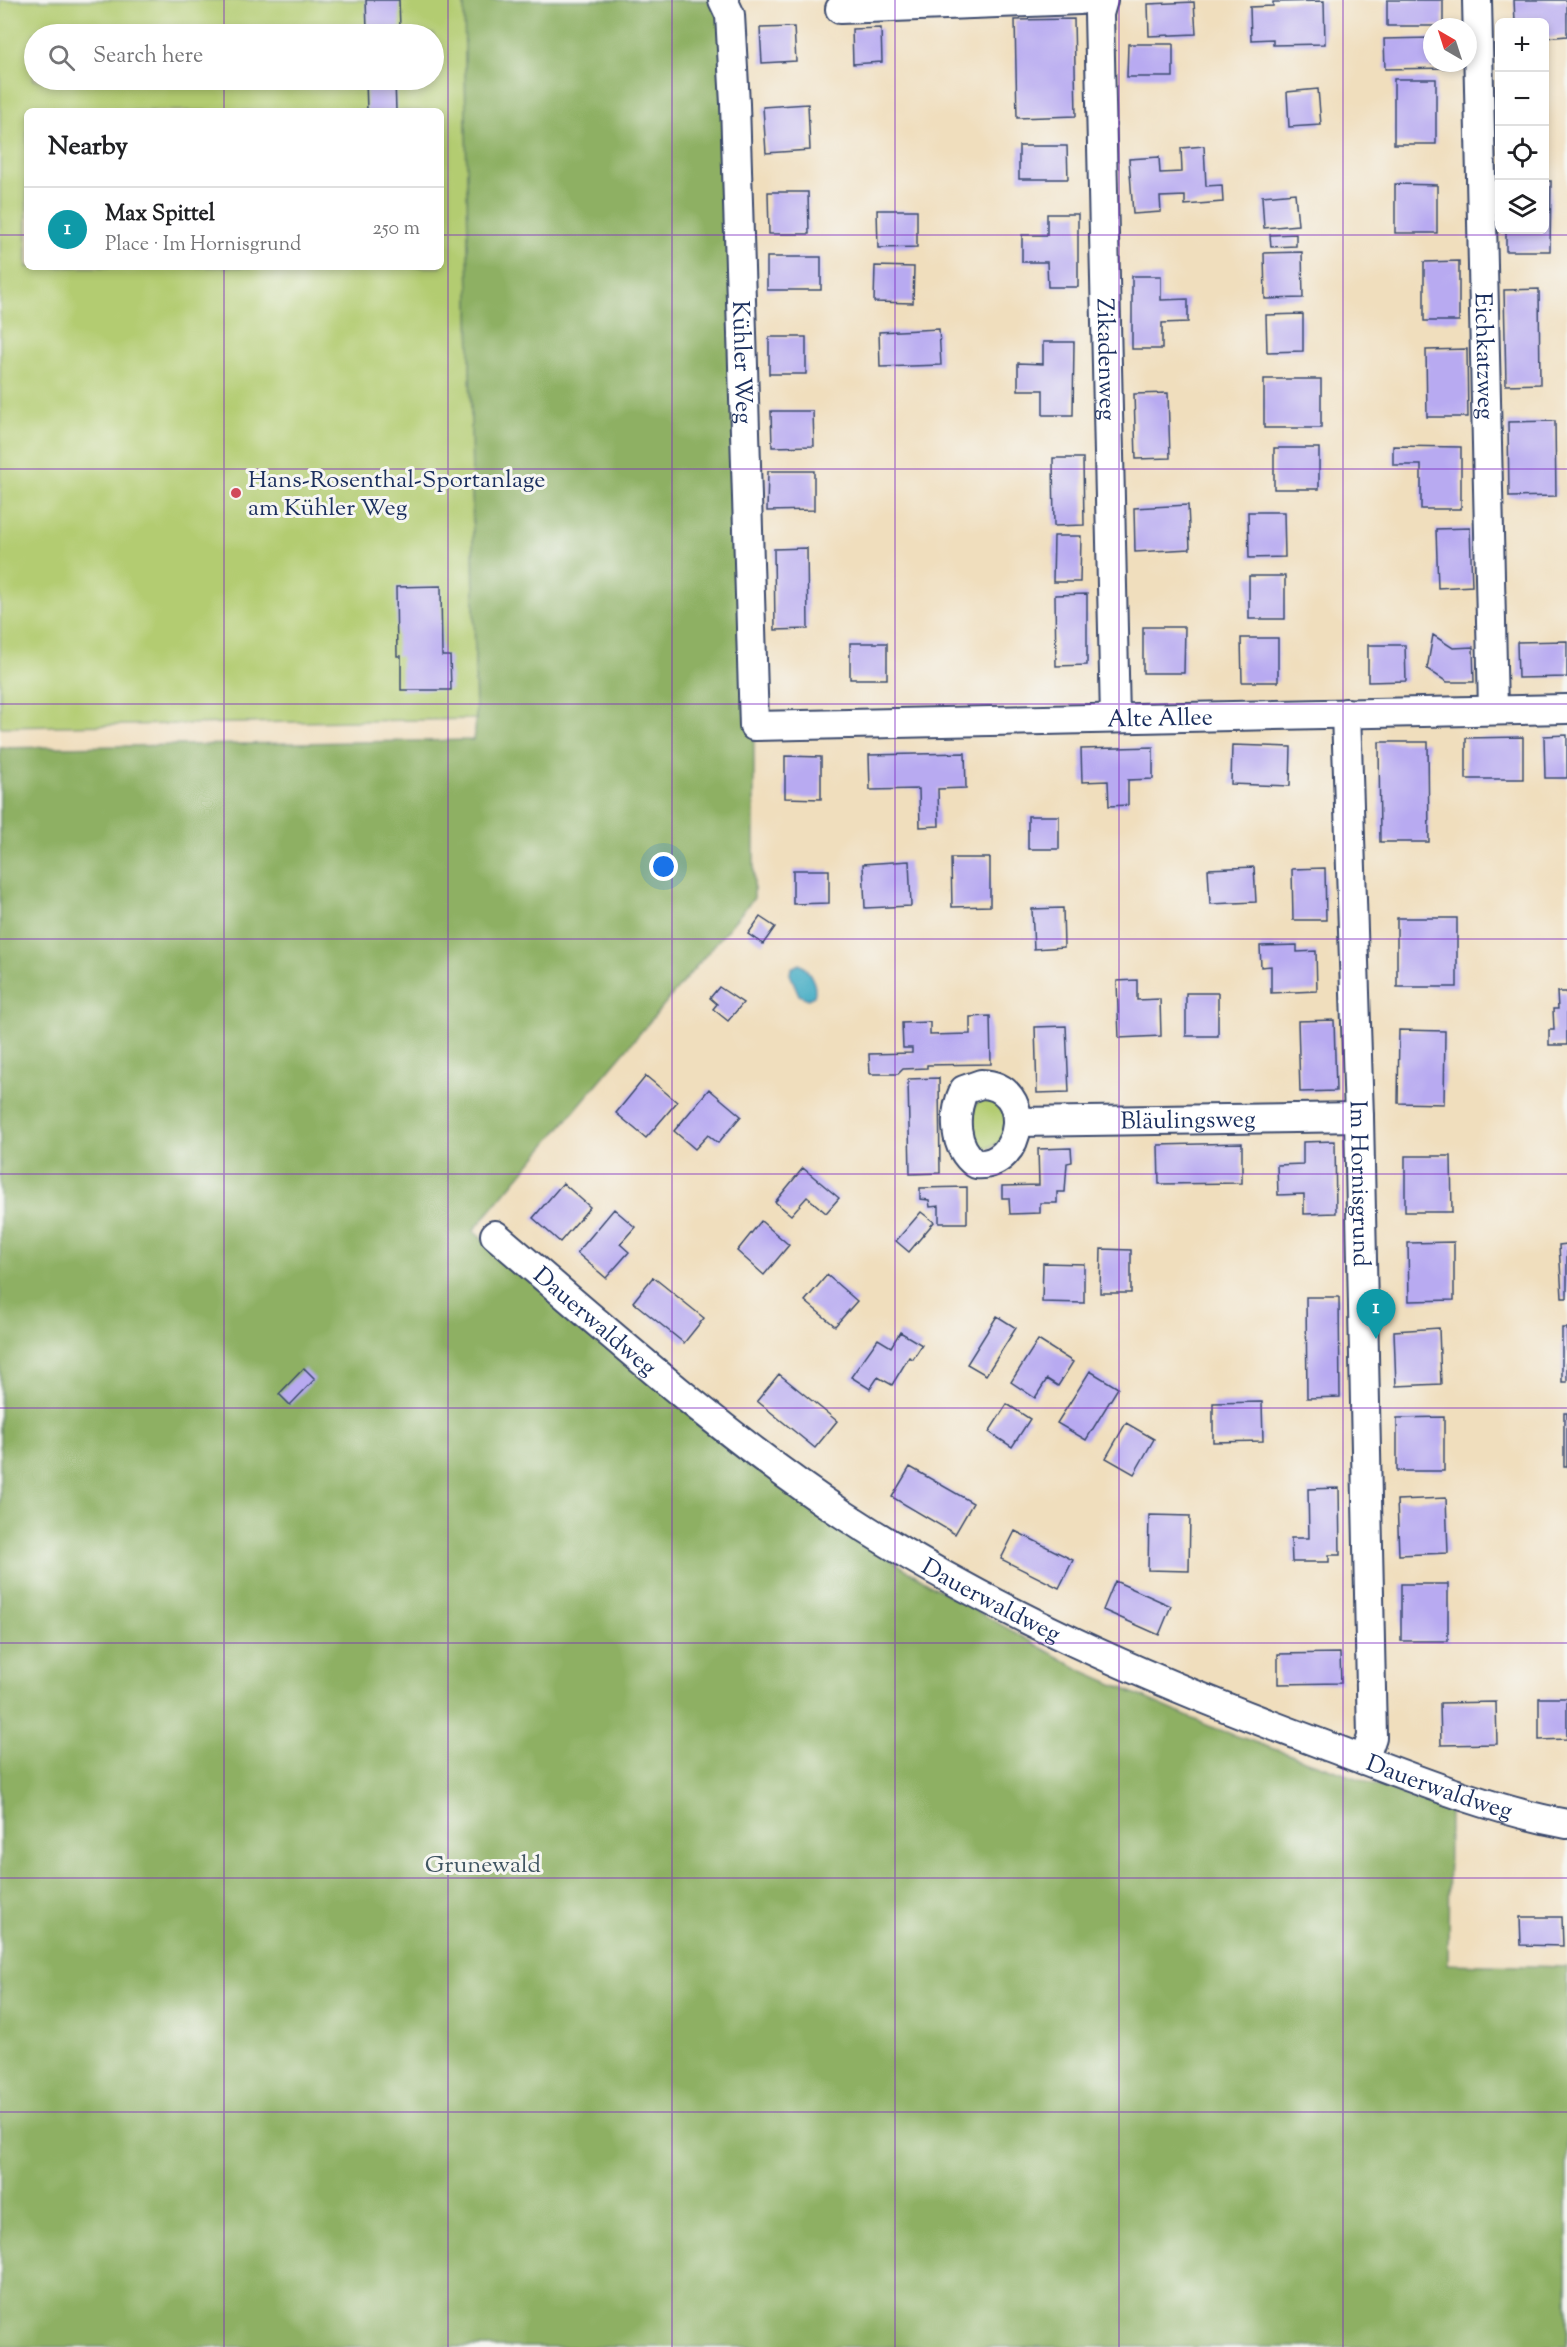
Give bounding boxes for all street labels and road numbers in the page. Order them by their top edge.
street label: Eichkatzweg [1465,292,1501,420]
street label: Zikadenweg [1086,298,1123,421]
street label: Kühler Weg [722,300,760,425]
street label: Alte Allee [1107,701,1213,738]
street label: Im Hornisgrund [1339,1100,1377,1268]
street label: Bläulingsweg [1120,1104,1256,1139]
street label: Dauerwaldweg [525,1260,663,1385]
street label: Dauerwaldweg [915,1551,1066,1652]
street label: Dauerwaldweg [1361,1747,1516,1829]

